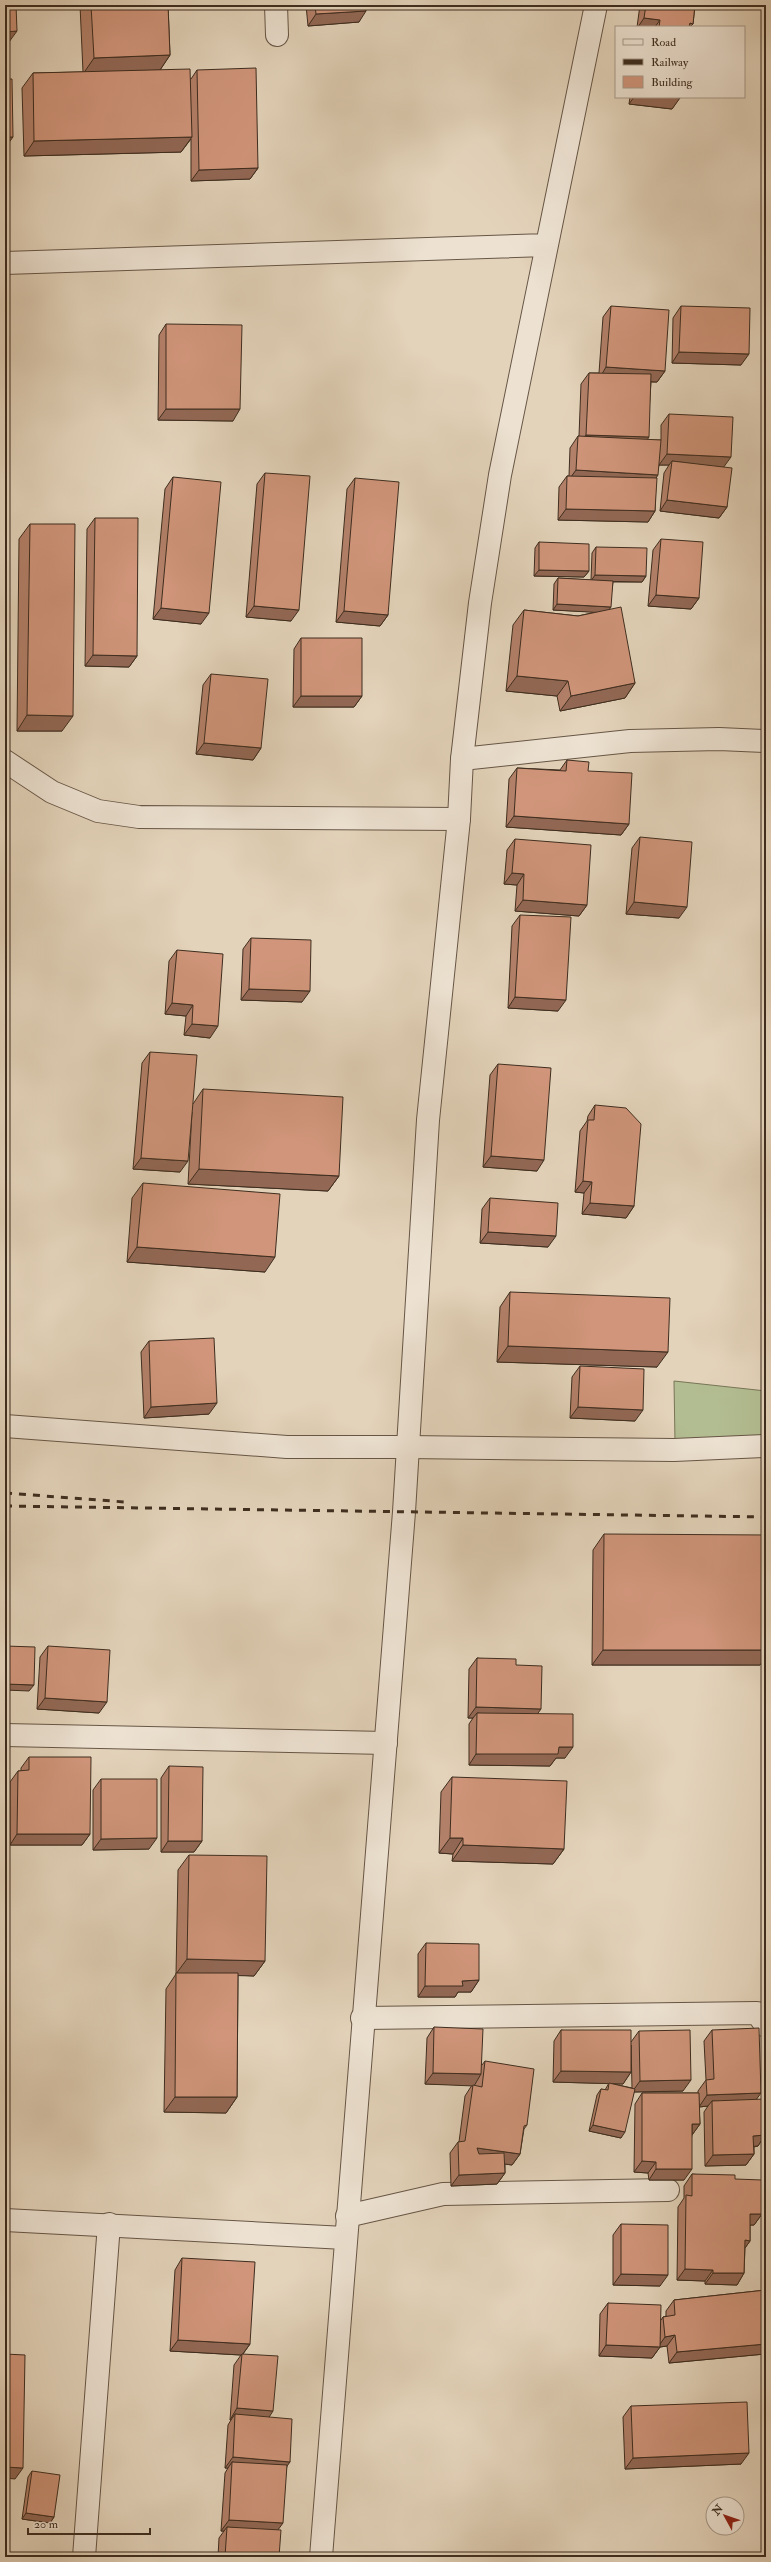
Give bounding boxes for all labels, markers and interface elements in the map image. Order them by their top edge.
legend [615,26,745,98]
text: Road [651,35,676,50]
text: Railway [651,55,689,70]
text: Building [651,75,694,90]
north arrow [705,2496,745,2536]
text: N [709,2501,727,2519]
scale bar [28,2510,150,2536]
text: 20 m [34,2517,59,2532]

